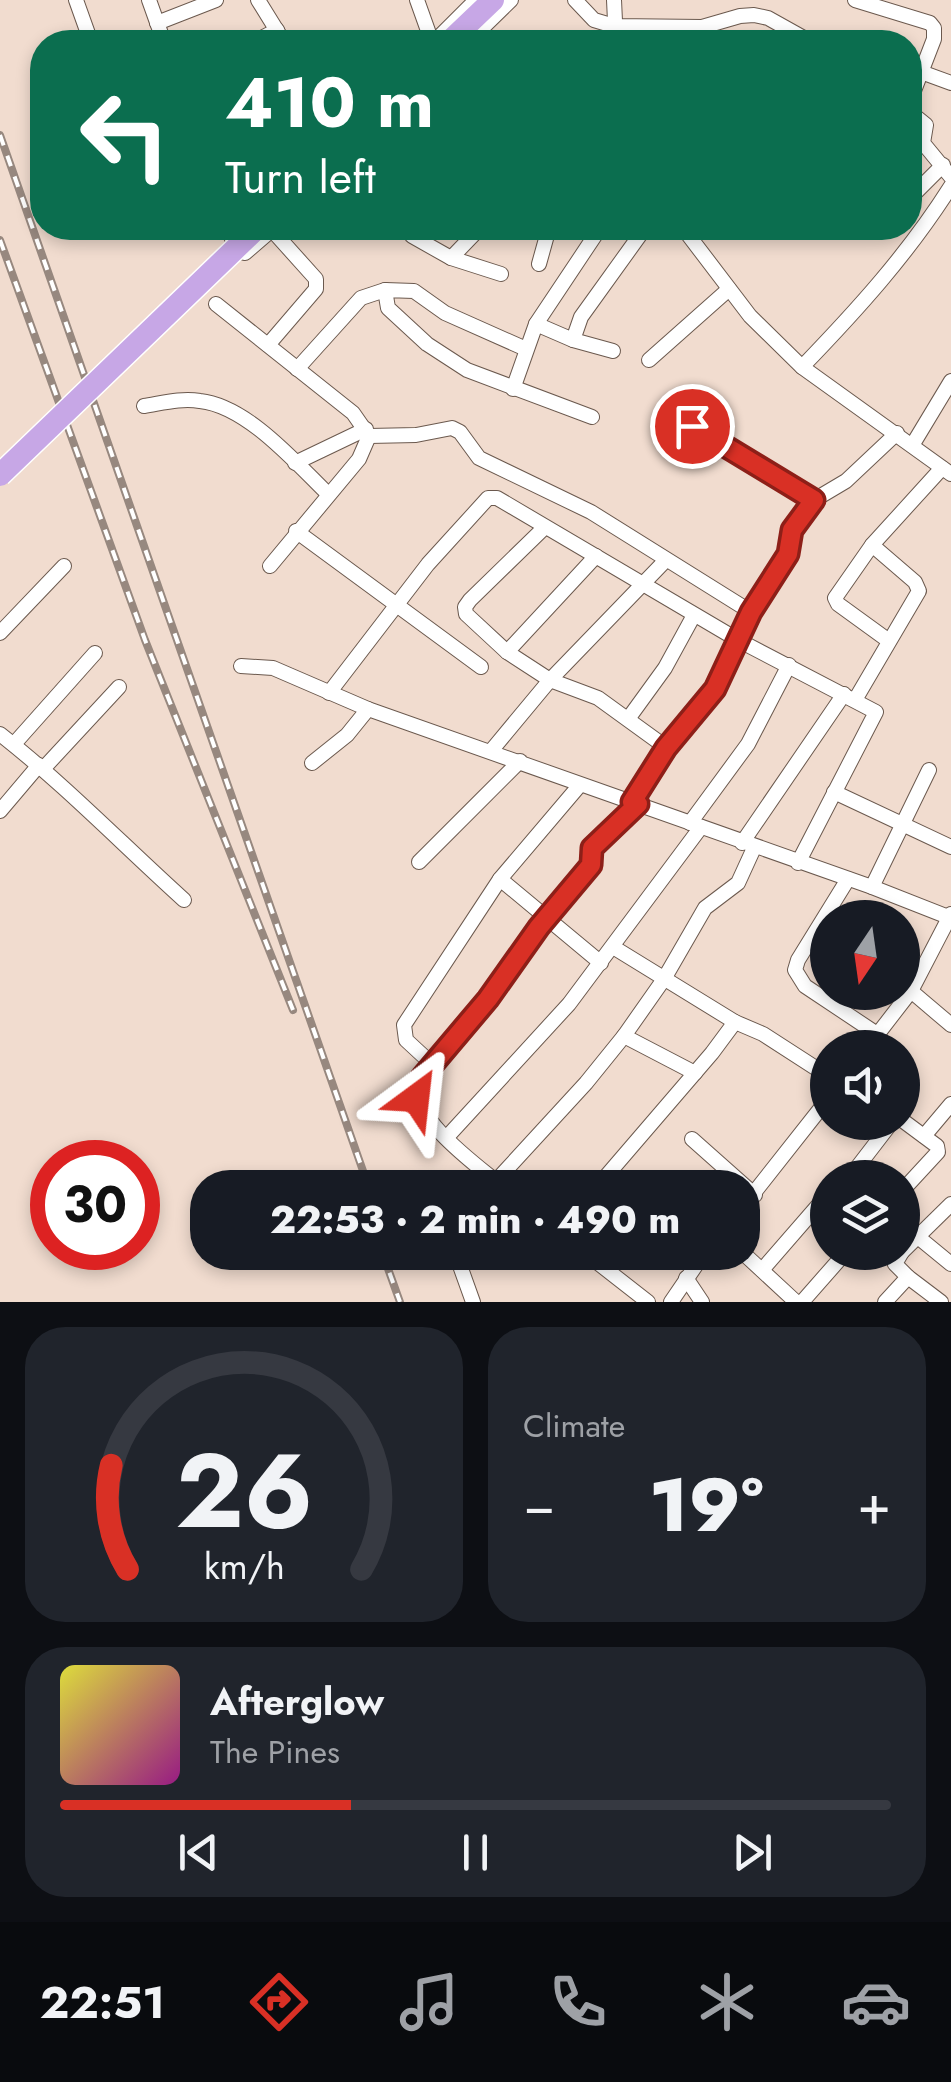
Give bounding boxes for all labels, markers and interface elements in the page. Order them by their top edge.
text: 410 m [225,52,434,153]
icon: left [60,70,190,200]
text: Turn left [225,145,376,210]
pin [650,384,735,469]
icon: arrive [665,399,720,454]
north arrow [810,900,920,1010]
map controls [810,900,920,1270]
button: sound [810,1030,920,1140]
position arrow [364,1046,468,1150]
speed limit sign: 30 [30,1140,160,1270]
button: layers [810,1160,920,1270]
text: 22:53 · 2 min · 490 m [270,1192,680,1247]
text: Climate [523,1403,625,1449]
text: 26 [175,1416,313,1566]
text: 19° [649,1451,764,1559]
text: − [523,1465,555,1545]
text: + [857,1465,891,1545]
text: km/h [204,1541,284,1592]
text: Afterglow [210,1674,384,1729]
text: The Pines [210,1729,340,1775]
icon: previous [171,1825,226,1880]
icon: pause [448,1825,503,1880]
icon: next [725,1825,780,1880]
icon: directions [244,1967,314,2037]
icon: music [394,1967,464,2037]
icon: phone [543,1967,613,2037]
icon: climate [692,1967,762,2037]
icon: car [841,1967,911,2037]
text: 22:51 [40,1970,165,2035]

